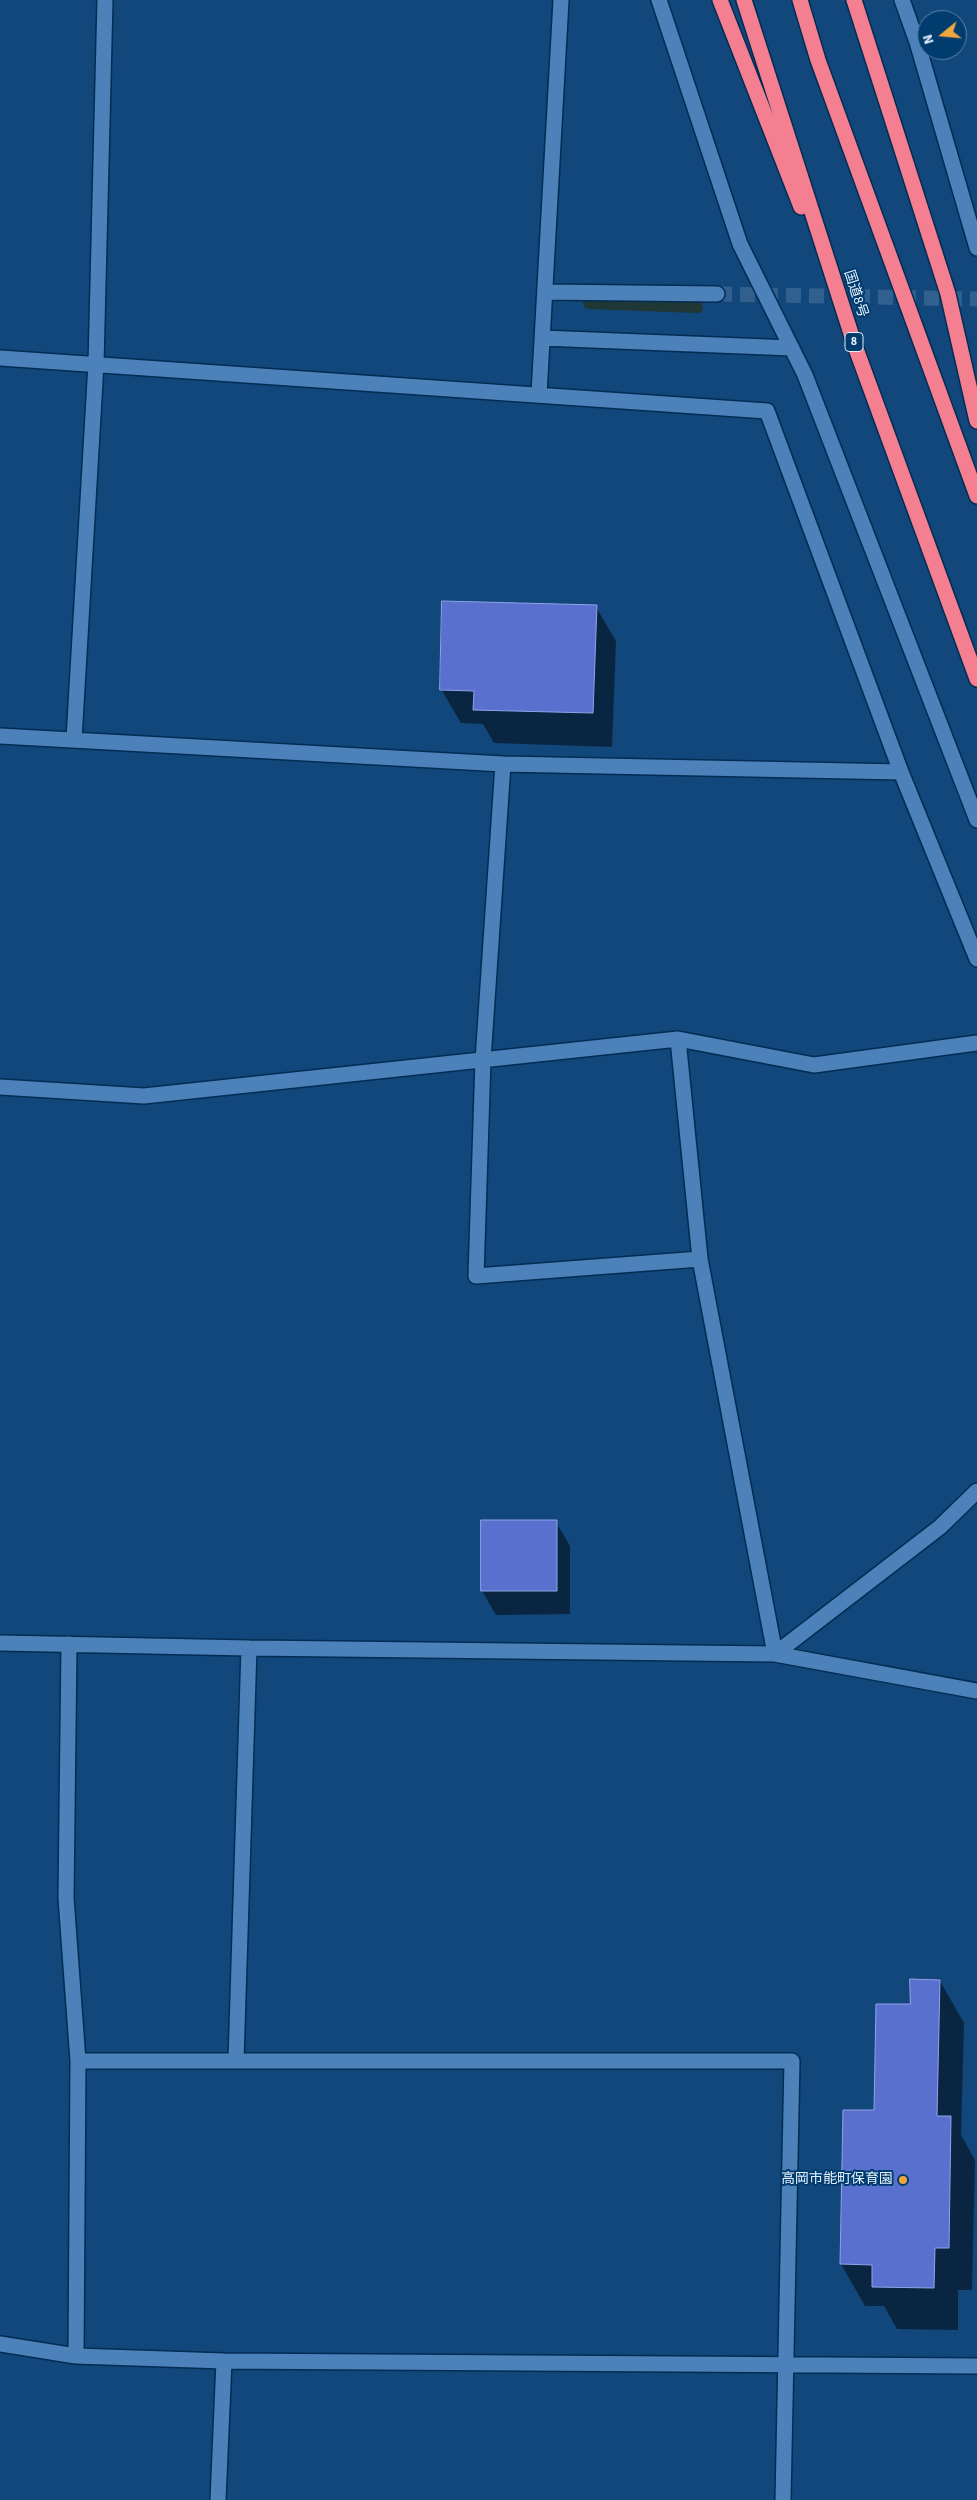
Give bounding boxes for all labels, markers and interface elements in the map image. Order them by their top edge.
north arrow [917,10,967,60]
text: N [918,32,940,46]
street label: 国道8号 [839,268,871,320]
road number: 8 [845,332,863,352]
place label: 高岡市能町保育園 [781,2172,893,2188]
marker: 高岡市能町保育園 [897,2174,909,2186]

